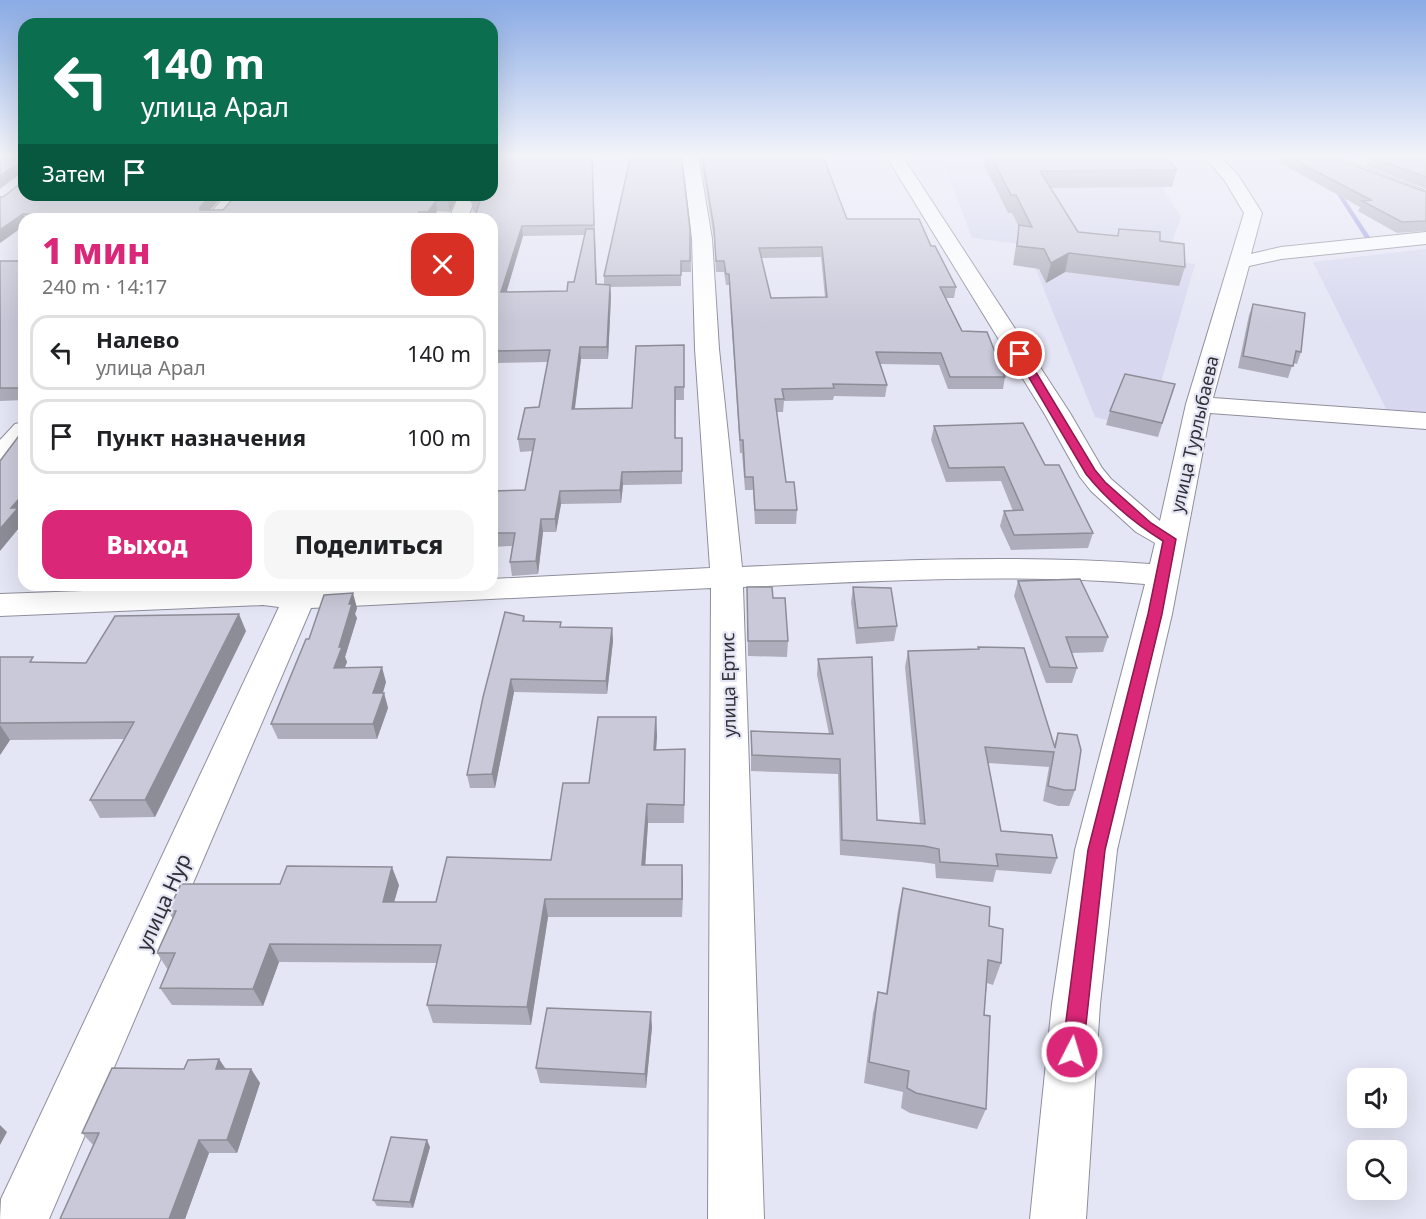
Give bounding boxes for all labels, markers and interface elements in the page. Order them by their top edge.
text: 140 m [141,34,265,91]
icon: left [42,42,120,120]
text: улица Арал [141,88,289,125]
icon: arrive [118,156,151,189]
text: Затем [42,158,106,188]
text: 1 мин [42,226,151,275]
button: close [411,233,474,296]
text: 240 m · 14:17 [42,273,167,300]
text: Налево [96,324,179,354]
pin [994,328,1045,379]
icon: left [45,336,78,369]
icon: arrive [1003,337,1036,370]
text: 140 m [407,338,471,368]
street label: улица Турлыбаева [1164,353,1224,515]
text: улица Арал [96,354,206,381]
icon: arrive [45,420,78,453]
text: Пункт назначения [96,422,306,452]
text: 100 m [407,422,471,452]
button: Выход [42,510,252,579]
button: Поделиться [264,510,474,579]
street label: улица Ертис [715,632,741,738]
street label: улица Нур [129,849,197,955]
position arrow [1040,1020,1104,1084]
map controls [1347,1068,1407,1200]
button: sound [1347,1068,1407,1128]
button: search [1347,1140,1407,1200]

